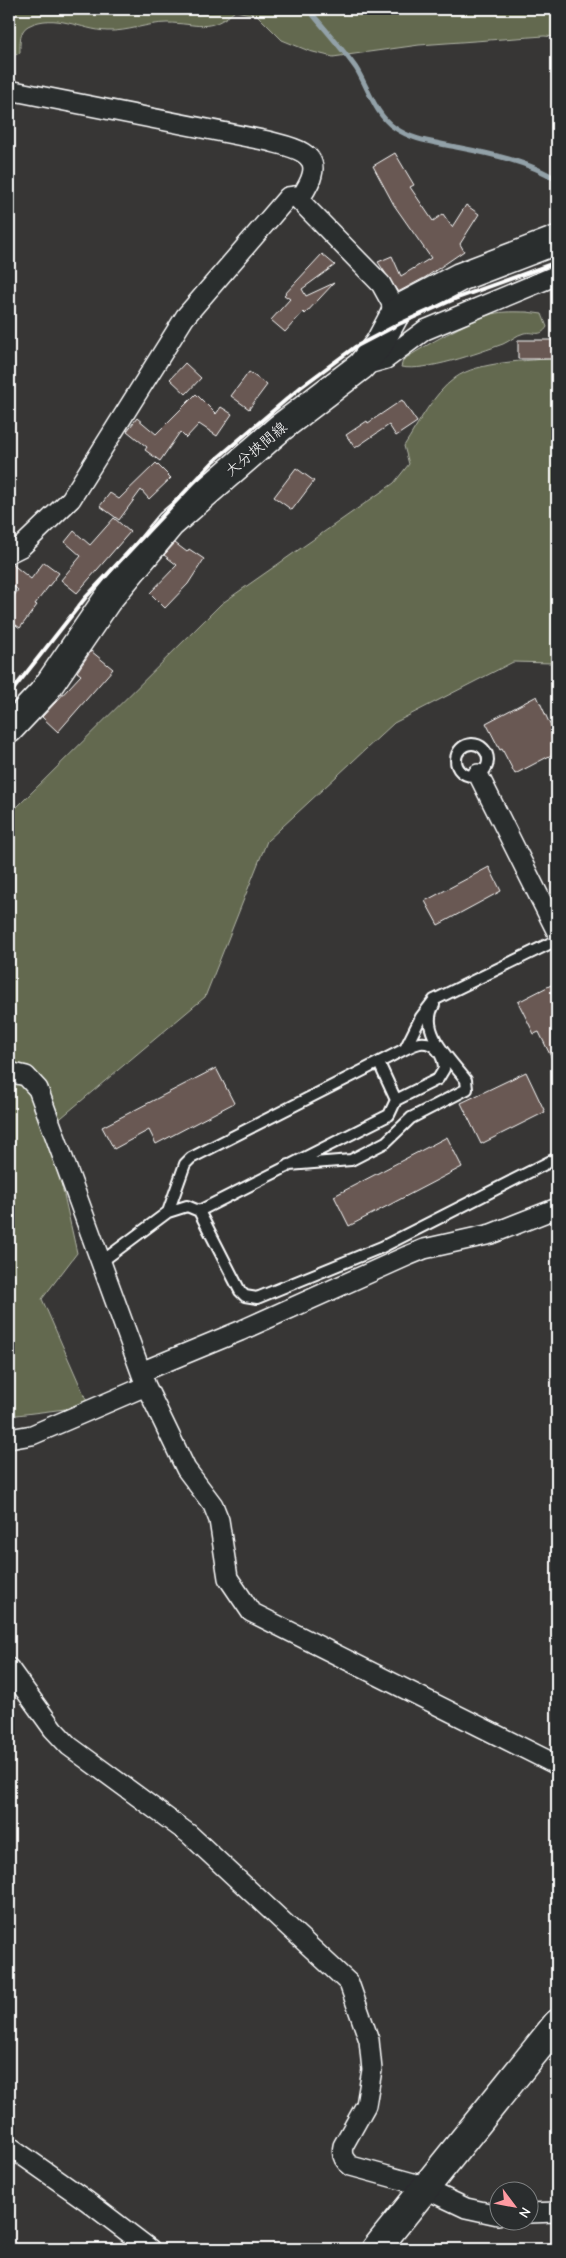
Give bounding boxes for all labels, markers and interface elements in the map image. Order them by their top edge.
street label: 大分挾間線 [221,418,291,480]
north arrow [488,2180,538,2230]
text: N [515,2204,534,2221]

